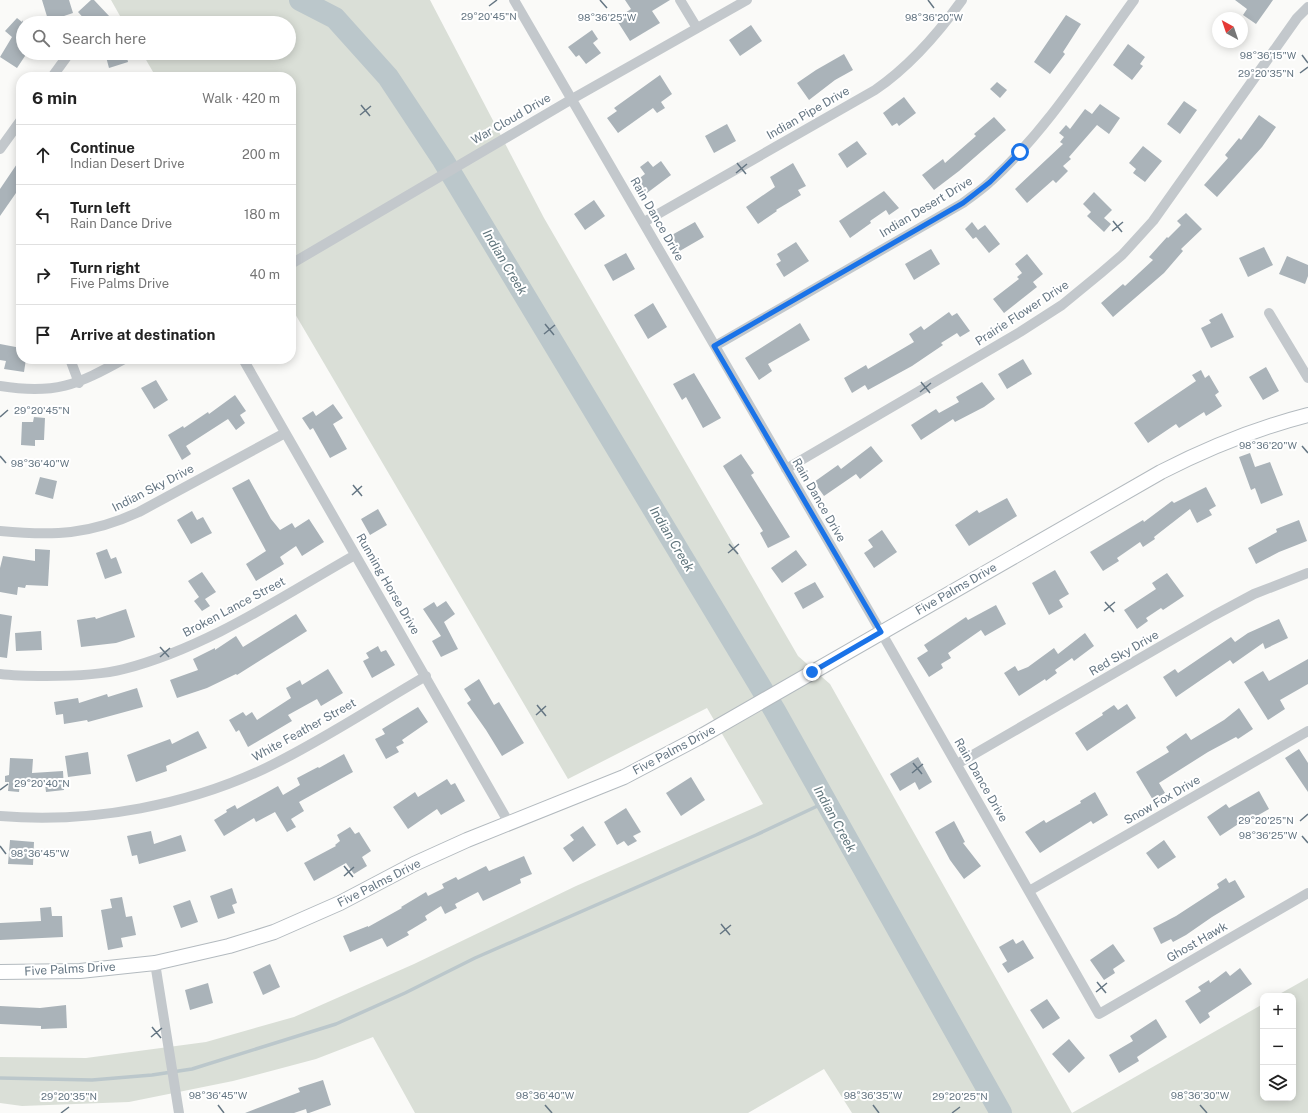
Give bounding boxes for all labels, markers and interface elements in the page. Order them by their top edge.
text: 29°20'45"N [461,10,517,22]
text: 98°36'25"W [578,11,637,23]
text: 98°36'20"W [905,11,964,23]
north arrow [1212,12,1248,48]
search box [16,16,296,60]
icon: search [30,27,52,49]
text: Search here [62,30,146,47]
text: 98°36'15"W [1240,49,1297,61]
text: 29°20'35"N [1238,67,1294,79]
street label: Indian Pipe Drive [764,84,852,142]
text: 6 min [32,88,77,108]
text: Walk · 420 m [202,91,280,106]
street label: War Cloud Drive [469,91,553,147]
text: Continue [70,139,135,156]
route start [1011,143,1029,161]
icon: ahead [32,144,54,166]
text: 200 m [242,147,280,162]
text: Indian Desert Drive [70,156,185,171]
street label: Indian Desert Drive [877,174,975,240]
street label: Rain Dance Drive [627,175,687,263]
text: Turn left [70,199,131,216]
icon: left [32,204,54,226]
text: 180 m [244,207,280,222]
text: Rain Dance Drive [70,216,172,231]
water label: Indian Creek [480,227,530,297]
text: Turn right [70,259,140,276]
icon: right [32,264,54,286]
text: 40 m [249,267,280,282]
text: Five Palms Drive [70,276,169,291]
street label: Prairie Flower Drive [973,277,1072,348]
icon: arrive [32,324,54,346]
text: Arrive at destination [70,326,215,343]
text: 29°20'45"N [14,404,70,416]
text: 98°36'20"W [1239,439,1298,451]
street label: Rain Dance Drive [789,456,849,544]
text: 98°36'40"W [11,457,70,469]
street label: Indian Sky Drive [110,461,196,515]
water label: Indian Creek [647,504,697,574]
street label: Running Horse Drive [353,531,423,637]
street label: Five Palms Drive [913,560,999,618]
street label: Broken Lance Street [180,574,288,640]
street label: Red Sky Drive [1087,627,1161,678]
route end [803,663,821,681]
street label: White Feather Street [250,695,359,764]
street label: Five Palms Drive [630,722,718,778]
street label: Rain Dance Drive [951,736,1011,824]
street label: Snow Fox Drive [1121,772,1203,827]
text: 29°20'40"N [14,777,70,789]
water label: Indian Creek [811,783,859,855]
text: 29°20'25"N [1238,814,1294,826]
text: 98°36'25"W [1239,829,1298,841]
text: 98°36'45"W [11,847,70,859]
street label: Five Palms Drive [335,856,423,910]
street label: Ghost Hawk [1164,919,1230,965]
street label: Five Palms Drive [24,960,116,978]
map controls [1260,993,1296,1101]
button: + [1260,993,1296,1029]
button: − [1260,1029,1296,1065]
button: layers [1260,1065,1296,1101]
text: 98°36'45"W [189,1089,248,1101]
text: 98°36'40"W [516,1089,575,1101]
text: 98°36'35"W [844,1089,903,1101]
text: 98°36'30"W [1171,1089,1230,1101]
text: 29°20'35"N [41,1090,97,1102]
text: 29°20'25"N [932,1090,988,1102]

